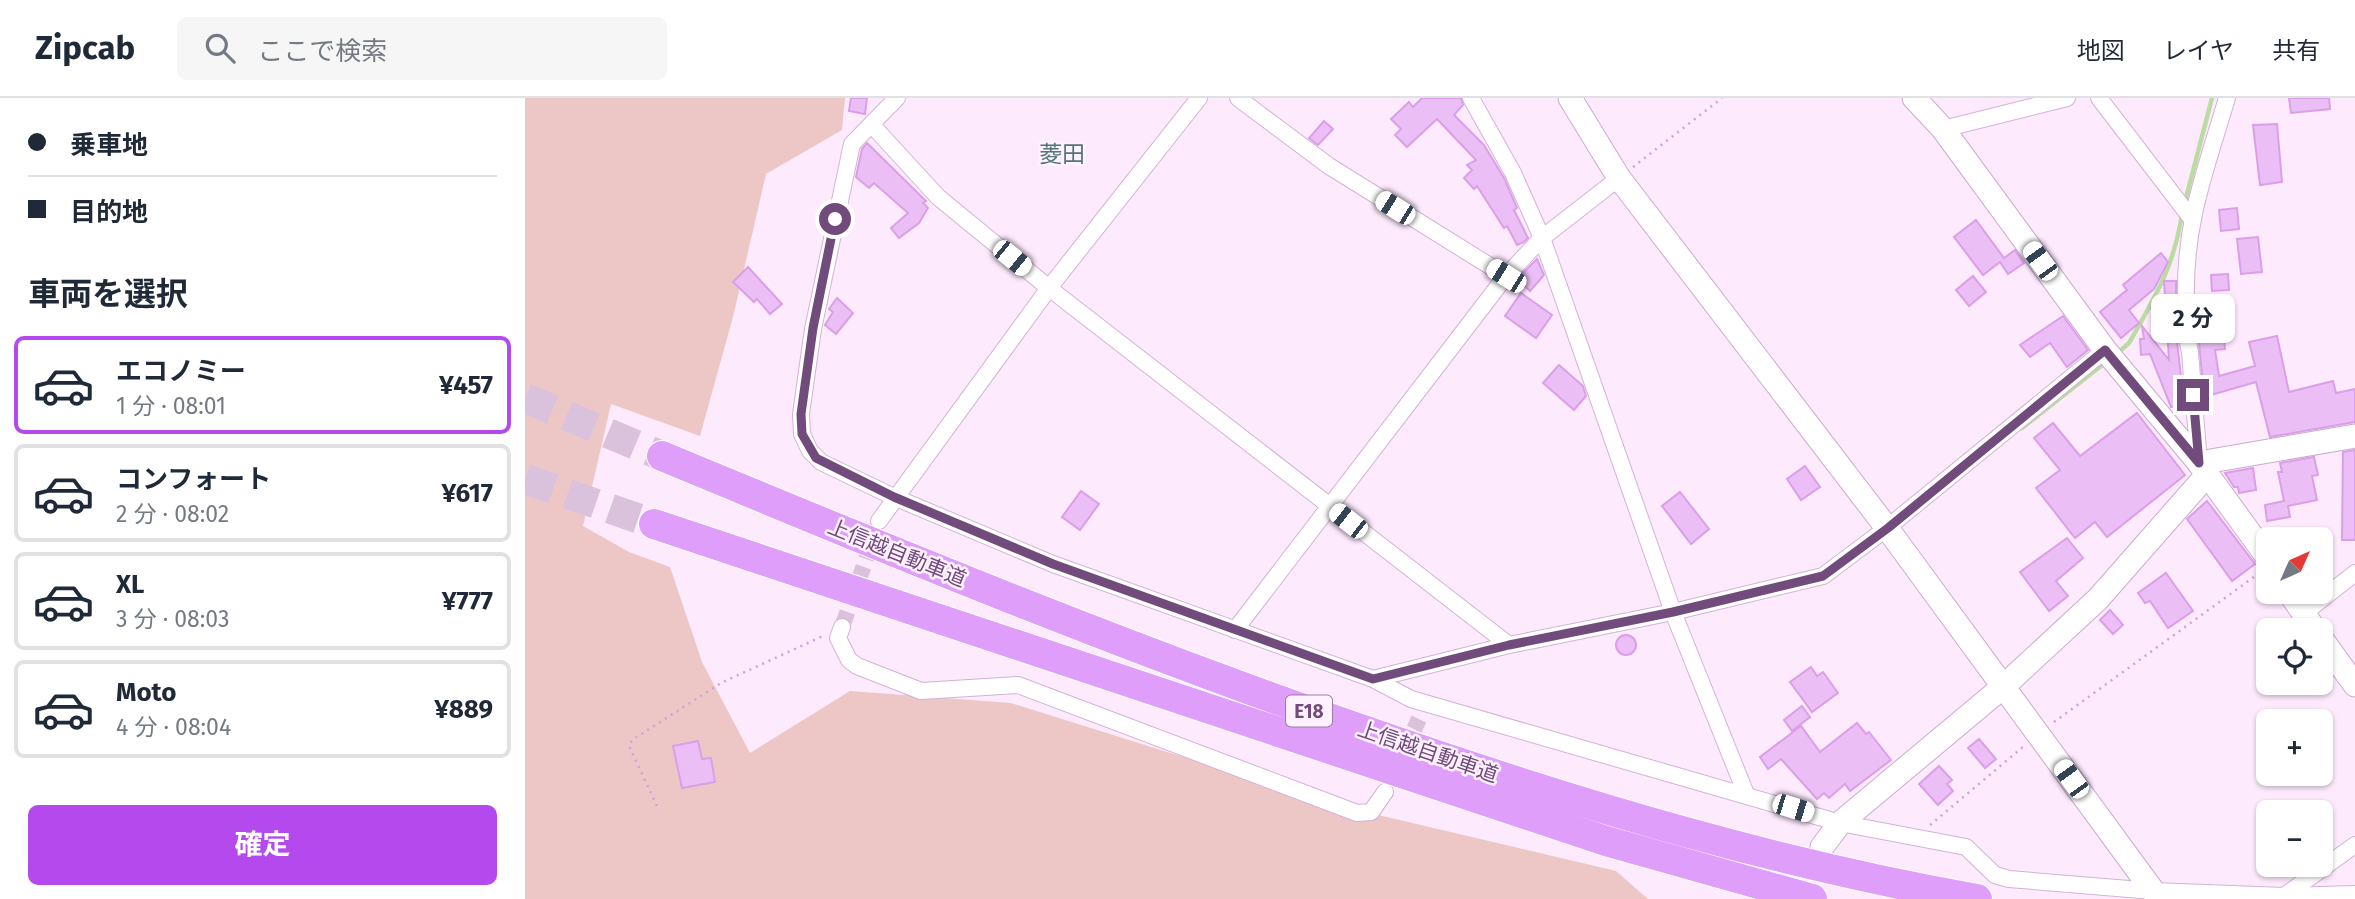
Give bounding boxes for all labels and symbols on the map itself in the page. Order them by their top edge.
district label: 菱田 [1039,140,1085,168]
car [1372,188,1419,228]
route start [819,203,851,235]
car [990,237,1035,279]
car [2020,238,2061,284]
car [1483,256,1530,296]
callout: 2 分 [2151,294,2235,342]
route end [2177,379,2209,411]
car [1325,500,1372,542]
street label: 上信越自動車道 [824,513,970,593]
north arrow [2256,527,2333,604]
road number: E18 [1286,696,1332,726]
street label: 上信越自動車道 [1354,716,1502,788]
car [2051,756,2092,802]
car [1770,792,1817,824]

